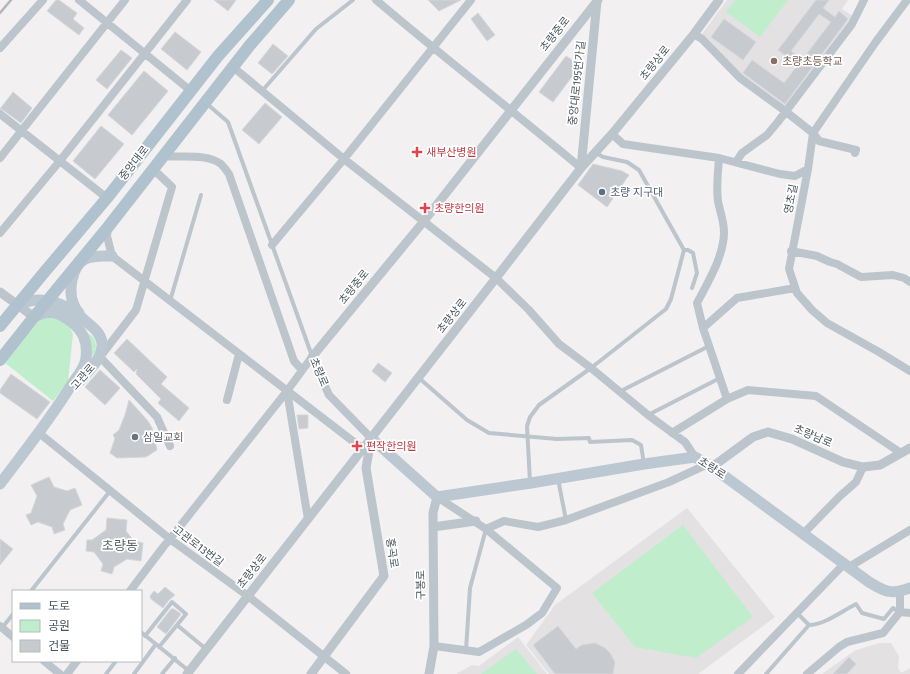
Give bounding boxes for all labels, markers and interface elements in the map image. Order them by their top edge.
street label: 초량중로 [537,14,573,54]
street label: 중앙대로195번가길 [566,40,588,126]
street label: 초량상로 [637,43,673,83]
place label: 초량초등학교 [782,55,843,68]
marker: 초량초등학교 [769,56,779,66]
street label: 중앙대로 [116,143,152,183]
marker: 새부산병원 [411,146,423,158]
place label: 새부산병원 [426,146,477,159]
street label: 영초길 [782,183,800,215]
place label: 초량 지구대 [610,186,663,199]
marker: 초량 지구대 [597,187,607,197]
marker: 초량한의원 [419,202,431,214]
place label: 초량한의원 [434,202,485,215]
street label: 초량중로 [336,267,372,307]
street label: 초량상로 [434,296,470,336]
street label: 초량로 [307,355,331,389]
street label: 고관로 [68,361,98,393]
street label: 초량남로 [792,422,834,450]
place label: 삼일교회 [143,431,183,444]
marker: 삼일교회 [130,432,140,442]
marker: 편작한의원 [351,440,363,452]
place label: 편작한의원 [366,440,417,453]
street label: 초량로 [696,454,728,482]
street label: 고관로13번길 [170,523,226,569]
street label: 홍곡로 [383,537,401,569]
district label: 초량동 [102,538,138,553]
street label: 초량상로 [234,551,270,591]
street label: 구봉로 [414,570,428,600]
legend [12,590,142,662]
text: 도로 [48,599,70,613]
text: 공원 [48,619,70,633]
text: 건물 [48,639,70,653]

